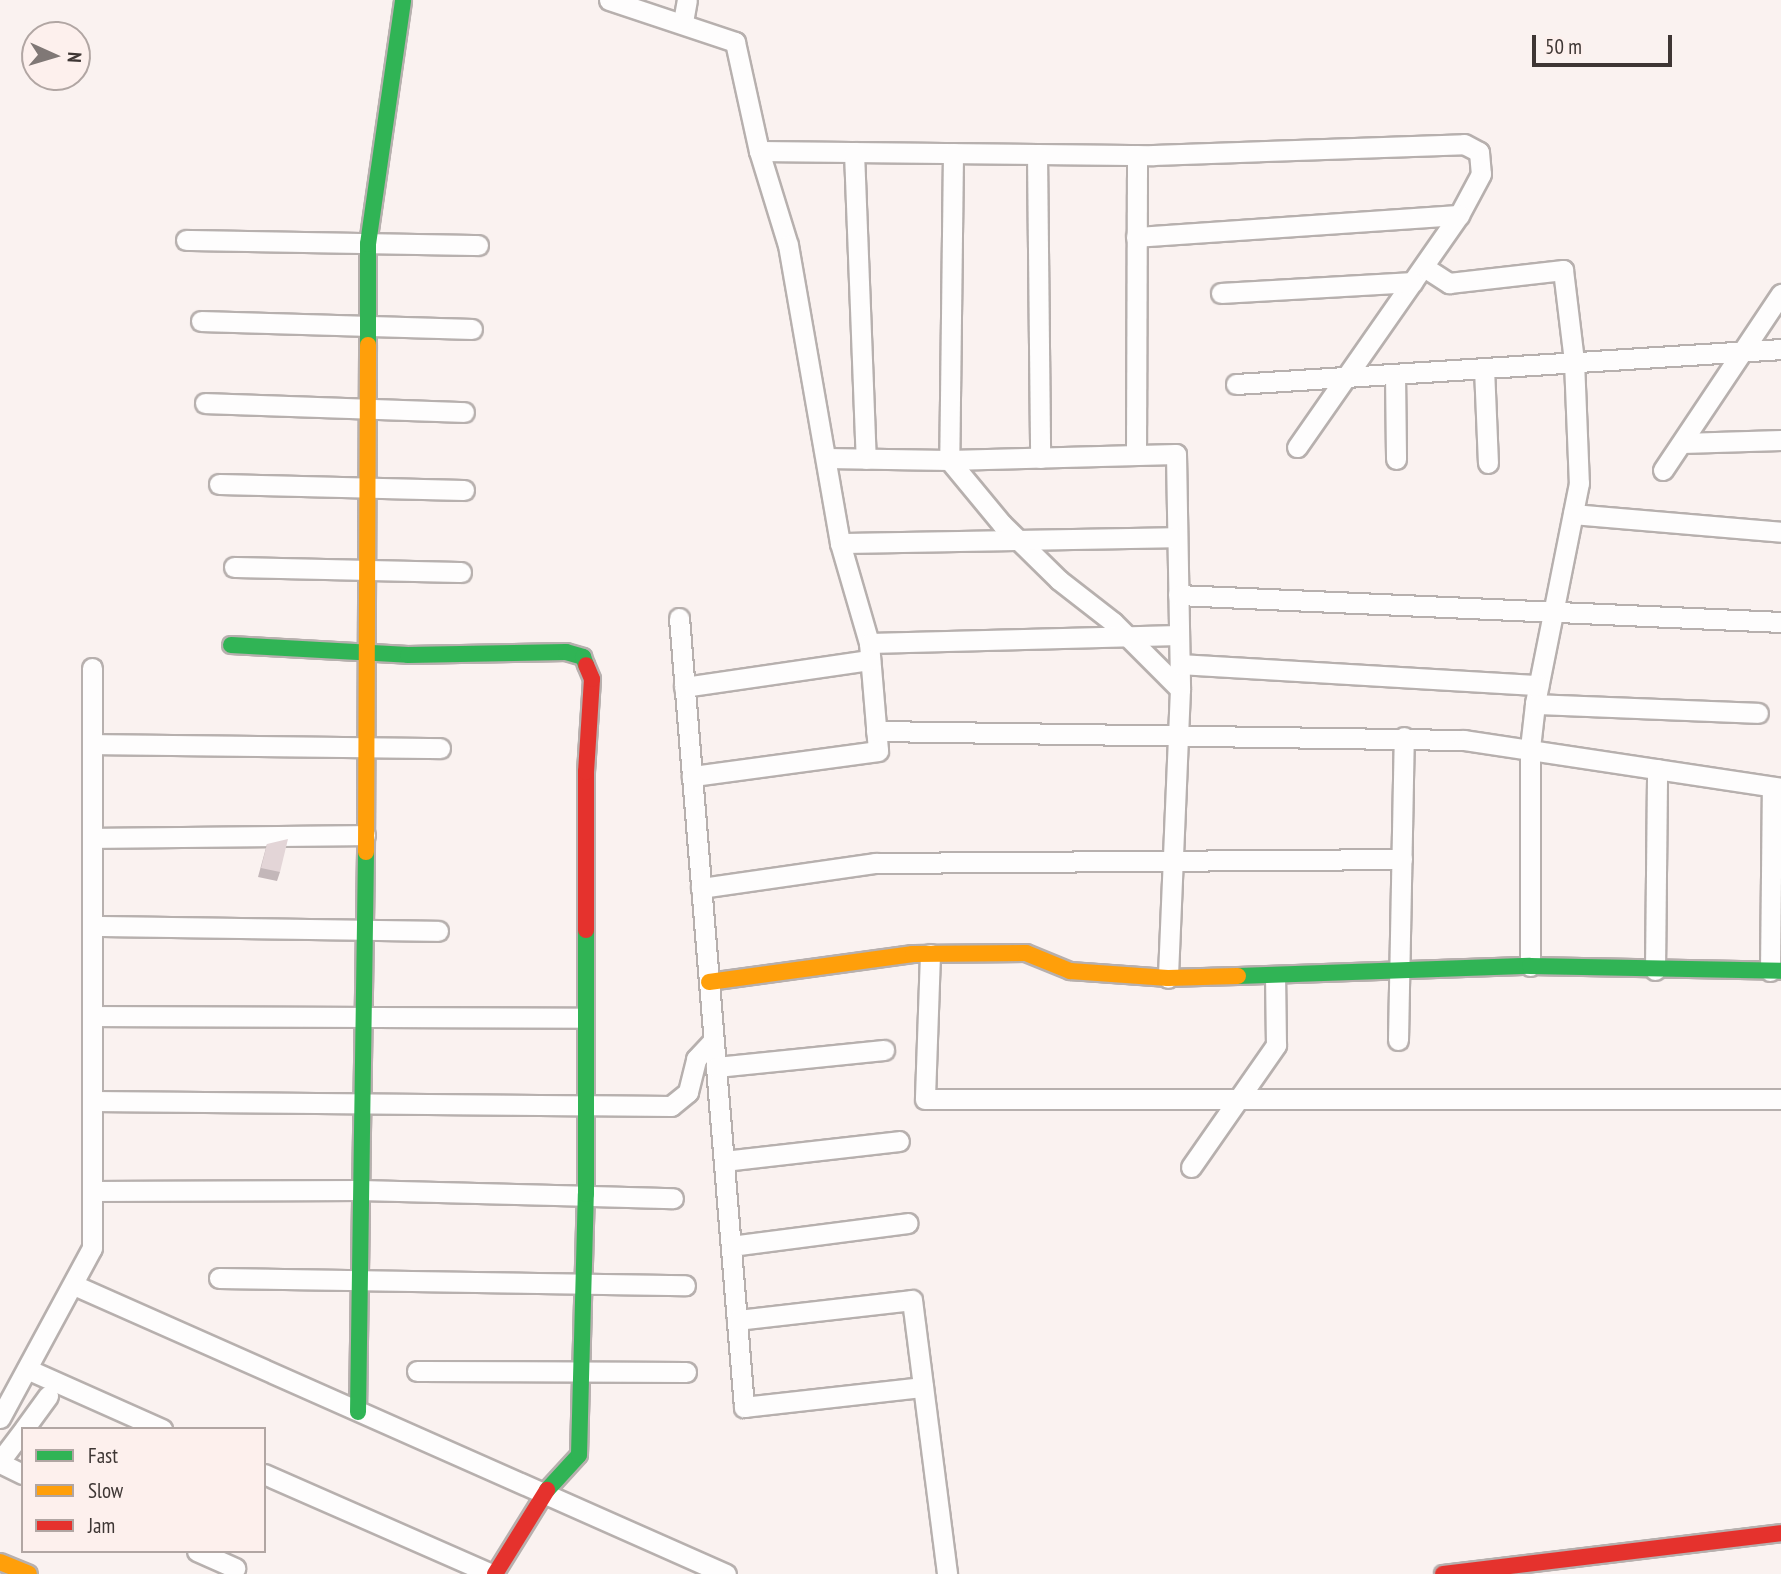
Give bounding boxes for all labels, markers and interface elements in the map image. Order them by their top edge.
north arrow [21,21,91,91]
scale bar [1536,21,1676,65]
text: 50 m [1545,33,1582,60]
text: N [63,51,87,63]
legend [21,1427,266,1553]
text: Fast [88,1442,118,1469]
text: Slow [88,1477,123,1504]
text: Jam [88,1512,115,1539]

